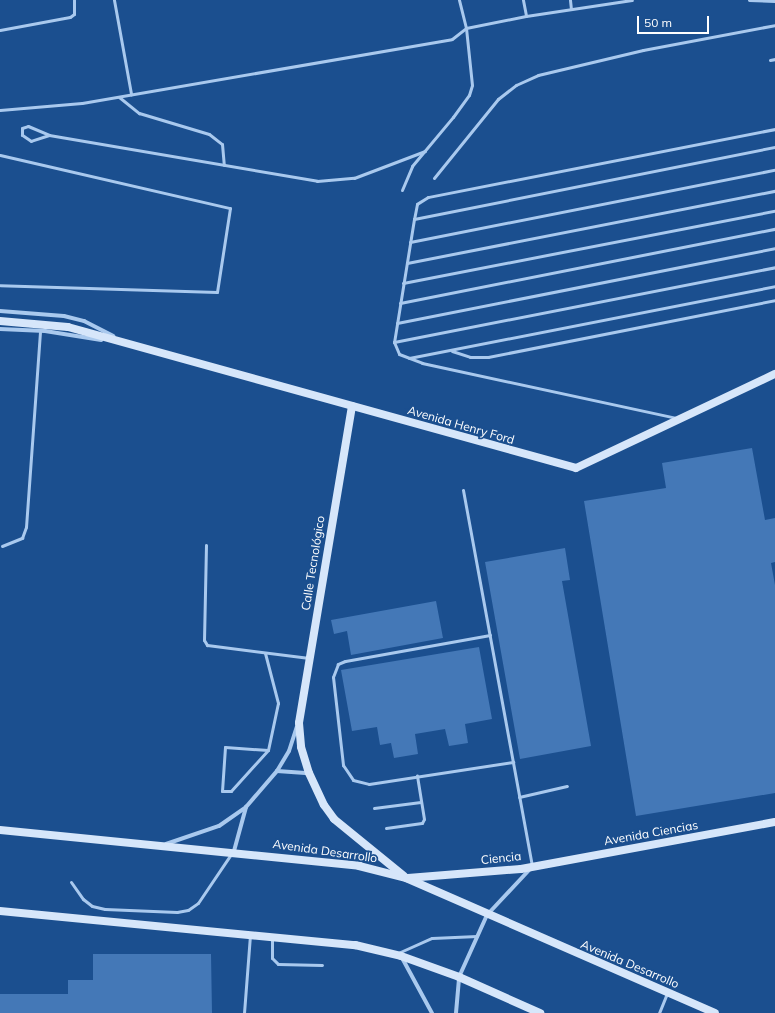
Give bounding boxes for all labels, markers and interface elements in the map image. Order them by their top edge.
scale bar [639,8,711,34]
text: 50 m [644,15,672,30]
street label: Avenida Henry Ford [406,403,516,447]
street label: Calle Tecnológico [298,515,328,611]
street label: Avenida Ciencias [603,818,699,848]
street label: Avenida Desarrollo [272,837,378,865]
street label: Ciencia [480,849,522,867]
street label: Avenida Desarrollo [579,937,681,991]

